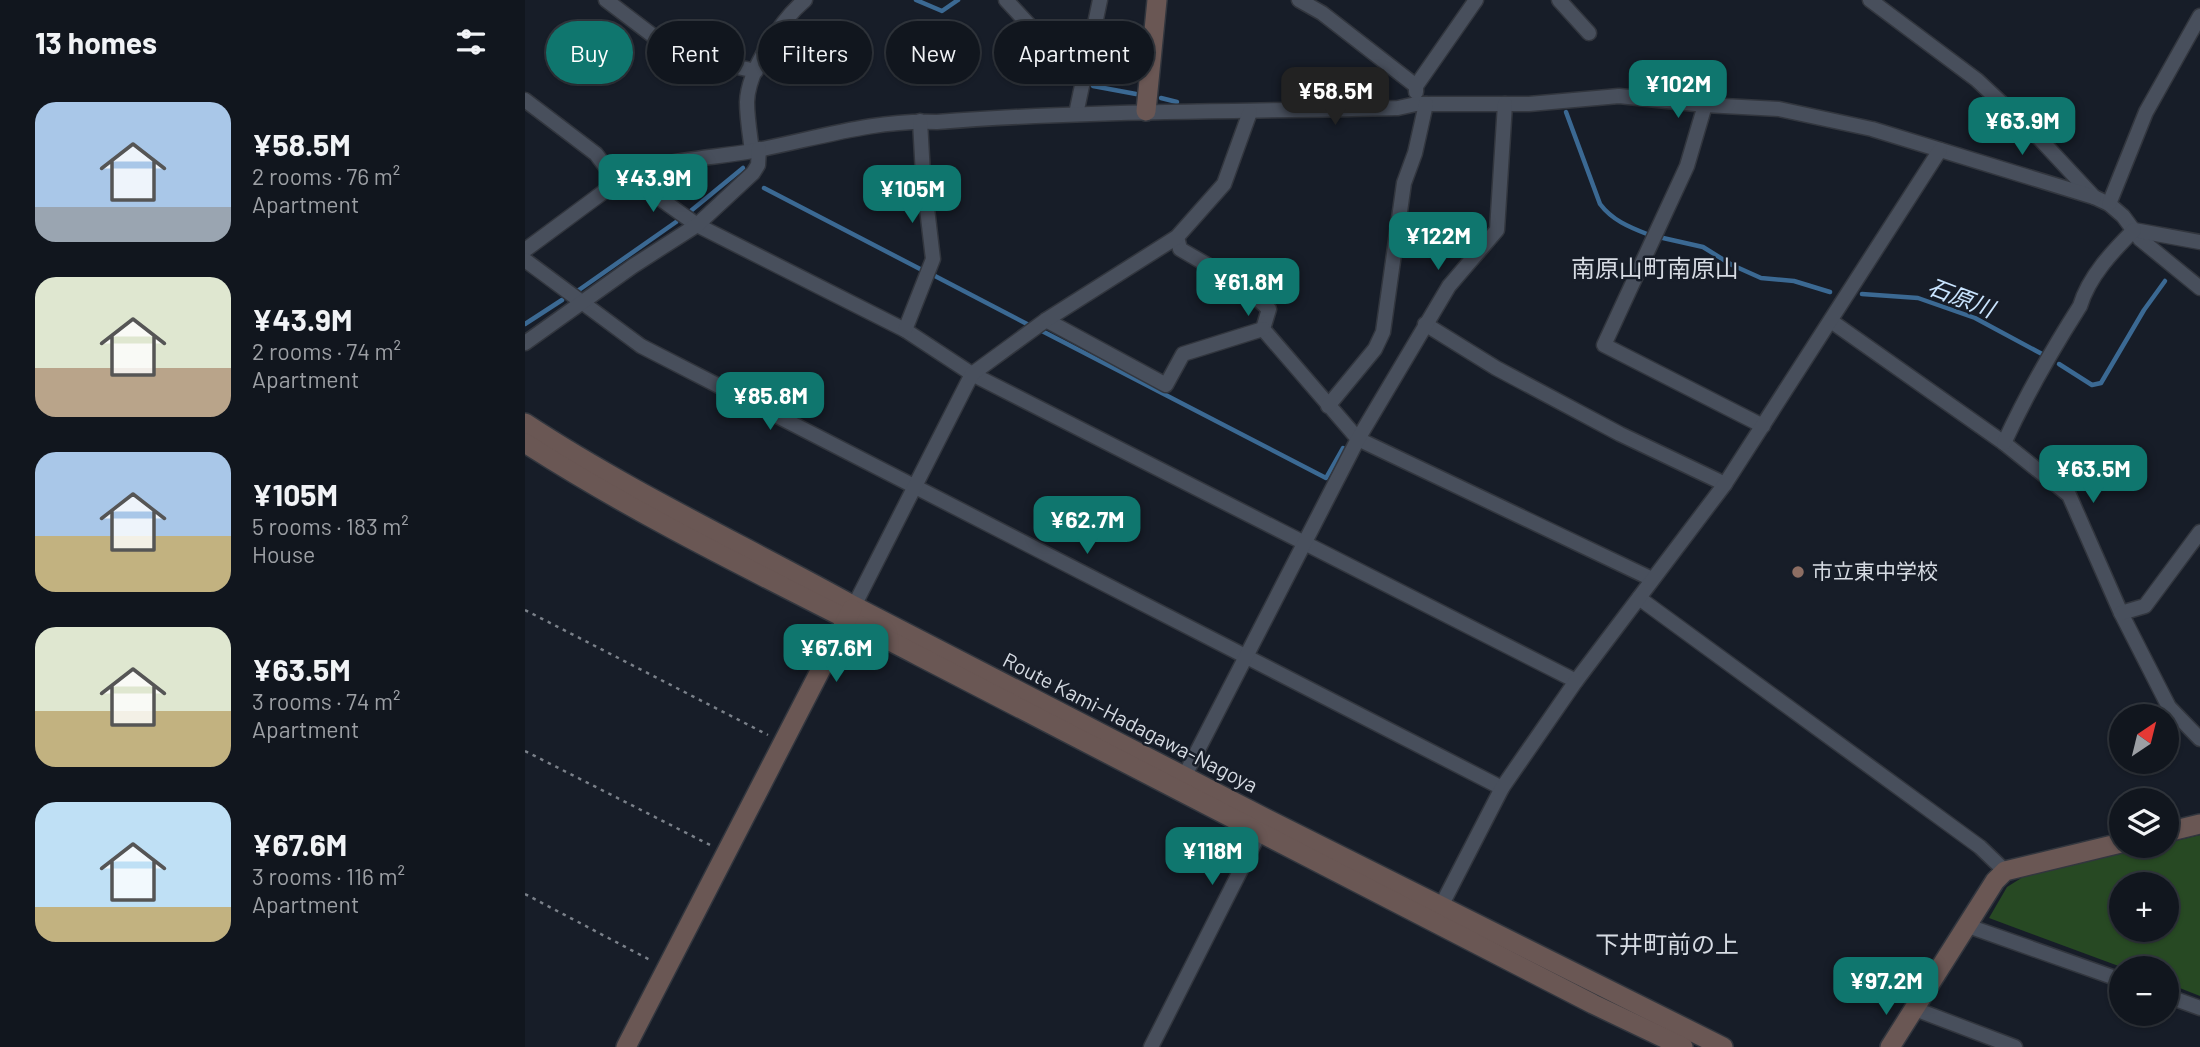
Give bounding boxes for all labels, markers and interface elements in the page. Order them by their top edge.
chip: Buy [546,21,633,84]
chip: Rent [647,21,744,84]
chip: Filters [758,21,872,84]
chip: New [886,21,980,84]
chip: Apartment [994,21,1154,84]
icon: filters [452,23,490,61]
text: 13 homes [35,24,157,60]
pin: ¥102M [1629,60,1727,120]
pin: ¥58.5M [1278,68,1392,127]
text: ¥102M [1645,69,1711,97]
text: ¥58.5M [1297,76,1373,104]
pin: ¥63.9M [1965,97,2079,157]
text: ¥63.9M [1984,106,2060,134]
text: ¥58.5M [252,126,351,162]
icon: home [91,130,175,214]
pin: ¥43.9M [596,154,710,214]
text: 2 rooms · 76 m² [252,162,400,190]
text: ¥43.9M [615,163,691,191]
pin: ¥105M [863,166,961,225]
text: ¥105M [879,174,945,202]
text: Apartment [252,190,359,218]
pin: ¥122M [1389,212,1487,272]
text: ¥122M [1405,221,1471,249]
district label: 南原山町南原山 [1571,253,1739,282]
pin: ¥61.8M [1191,258,1305,318]
text: ¥61.8M [1212,267,1284,295]
water label: 石原川 [1924,272,2001,324]
text: ¥43.9M [252,301,352,337]
icon: home [91,305,175,389]
text: 2 rooms · 74 m² [252,337,401,365]
text: Apartment [252,365,359,393]
pin: ¥85.8M [713,372,827,432]
text: ¥85.8M [732,381,808,409]
pin: ¥63.5M [2036,446,2150,505]
text: ¥63.5M [2055,454,2131,482]
text: ¥105M [252,476,338,512]
icon: home [91,480,175,564]
pin: ¥62.7M [1030,496,1144,556]
text: ¥62.7M [1049,505,1125,533]
text: 5 rooms · 183 m² [252,512,409,540]
text: House [252,540,315,568]
place label: 市立東中学校 [1812,558,1938,583]
marker: 市立東中学校 [1790,564,1806,580]
pin: ¥67.6M [779,624,893,684]
text: ¥67.6M [799,633,873,661]
street label: Route Kami-Hadagawa-Nagoya [999,646,1262,797]
text: ¥63.5M [252,651,351,687]
icon: home [91,655,175,739]
text: 3 rooms · 74 m² [252,687,401,715]
north arrow [2109,704,2179,774]
map controls [2109,704,2179,1026]
text: Apartment [252,715,359,743]
button: layers [2109,788,2179,858]
text: ¥67.6M [252,826,347,862]
pin: ¥118M [1163,828,1261,887]
icon: home [91,830,175,914]
text: ¥118M [1181,836,1243,864]
text: 3 rooms · 116 m² [252,862,405,890]
button: + [2109,872,2179,942]
text: Apartment [252,890,359,918]
district label: 下井町前の上 [1595,929,1739,958]
button: − [2109,956,2179,1026]
pin: ¥97.2M [1829,958,1943,1017]
text: ¥97.2M [1849,966,1923,994]

